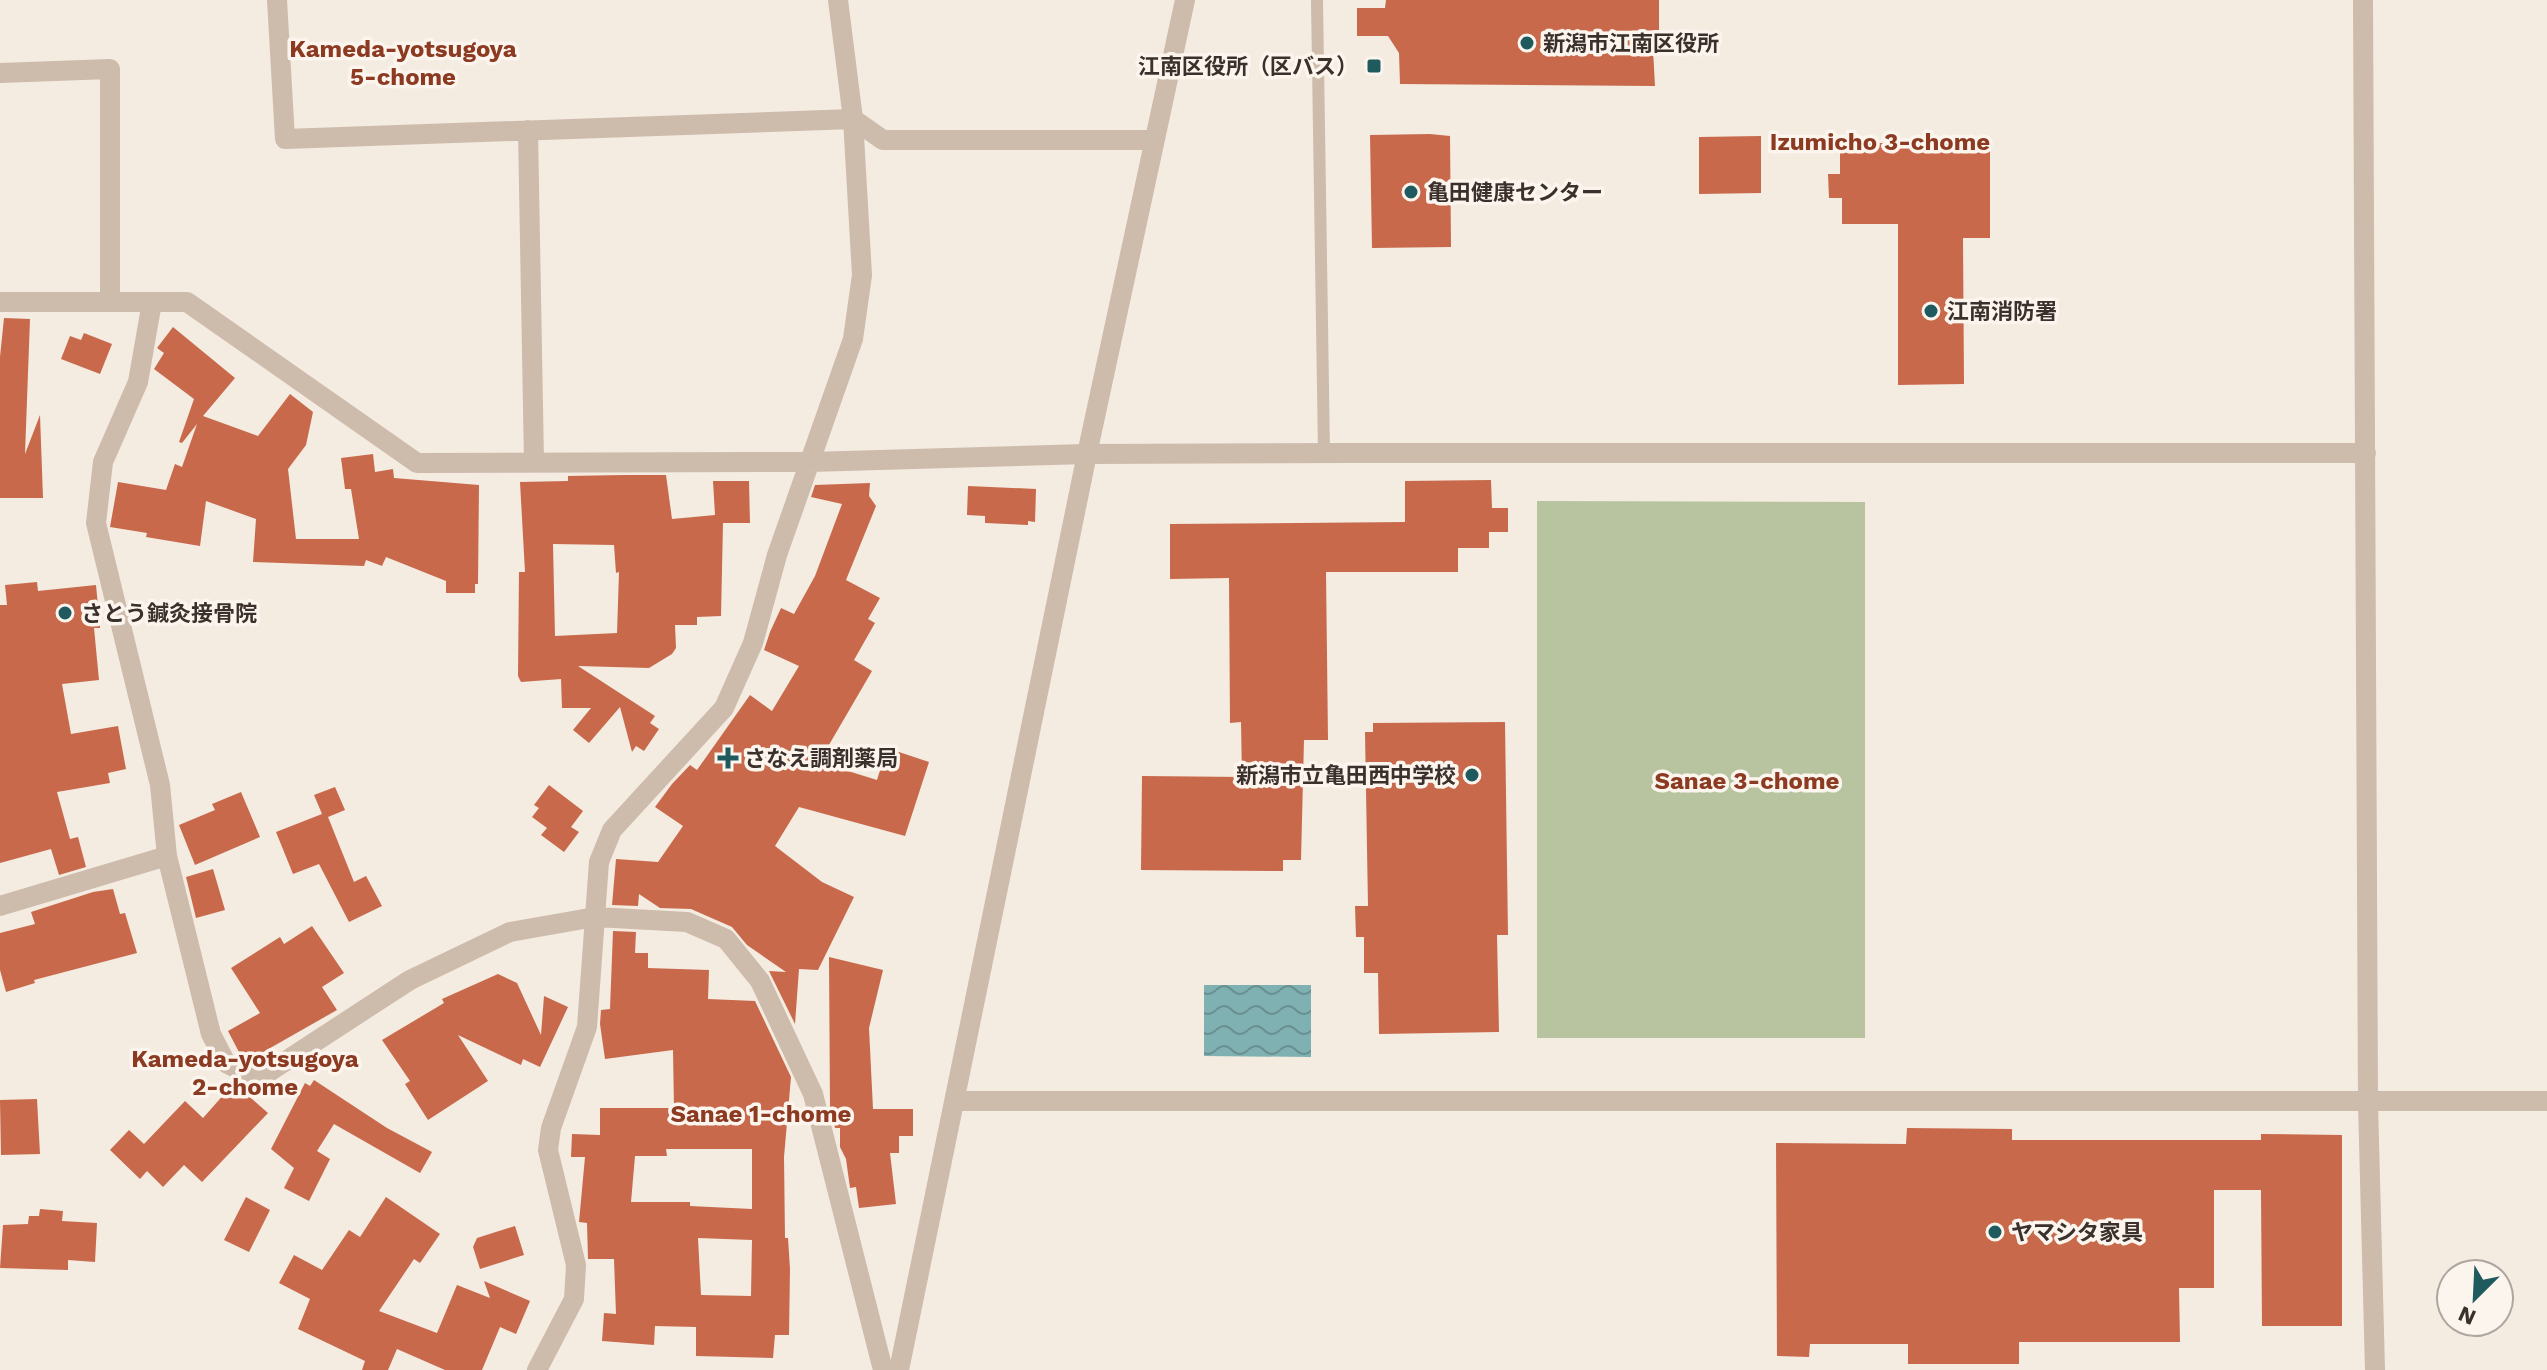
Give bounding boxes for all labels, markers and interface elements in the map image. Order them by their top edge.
place label: 新潟市江南区役所 [1543,31,1719,56]
marker: 新潟市江南区役所 [1518,34,1536,52]
district label: Kameda-yotsugoya 5-chome [289,35,517,91]
place label: 江南区役所（区バス） [1138,54,1358,79]
marker: 江南区役所（区バス） [1365,57,1383,75]
district label: Izumicho 3-chome [1770,128,1990,156]
place label: 亀田健康センター [1427,180,1603,205]
marker: 亀田健康センター [1402,183,1420,201]
place label: 江南消防署 [1947,299,2057,324]
marker: 江南消防署 [1922,302,1940,320]
place label: さとう鍼灸接骨院 [81,601,257,626]
marker: さとう鍼灸接骨院 [56,604,74,622]
place label: さなえ調剤薬局 [744,746,898,771]
marker: さなえ調剤薬局 [719,749,737,767]
place label: 新潟市立亀田西中学校 [1236,763,1456,788]
marker: 新潟市立亀田西中学校 [1463,766,1481,784]
district label: Sanae 3-chome [1655,767,1840,795]
district label: Kameda-yotsugoya 2-chome [131,1045,359,1101]
district label: Sanae 1-chome [671,1100,852,1128]
place label: ヤマシタ家具 [2011,1220,2143,1245]
marker: ヤマシタ家具 [1986,1223,2004,1241]
north arrow [2435,1258,2515,1338]
text: N [2455,1301,2480,1331]

